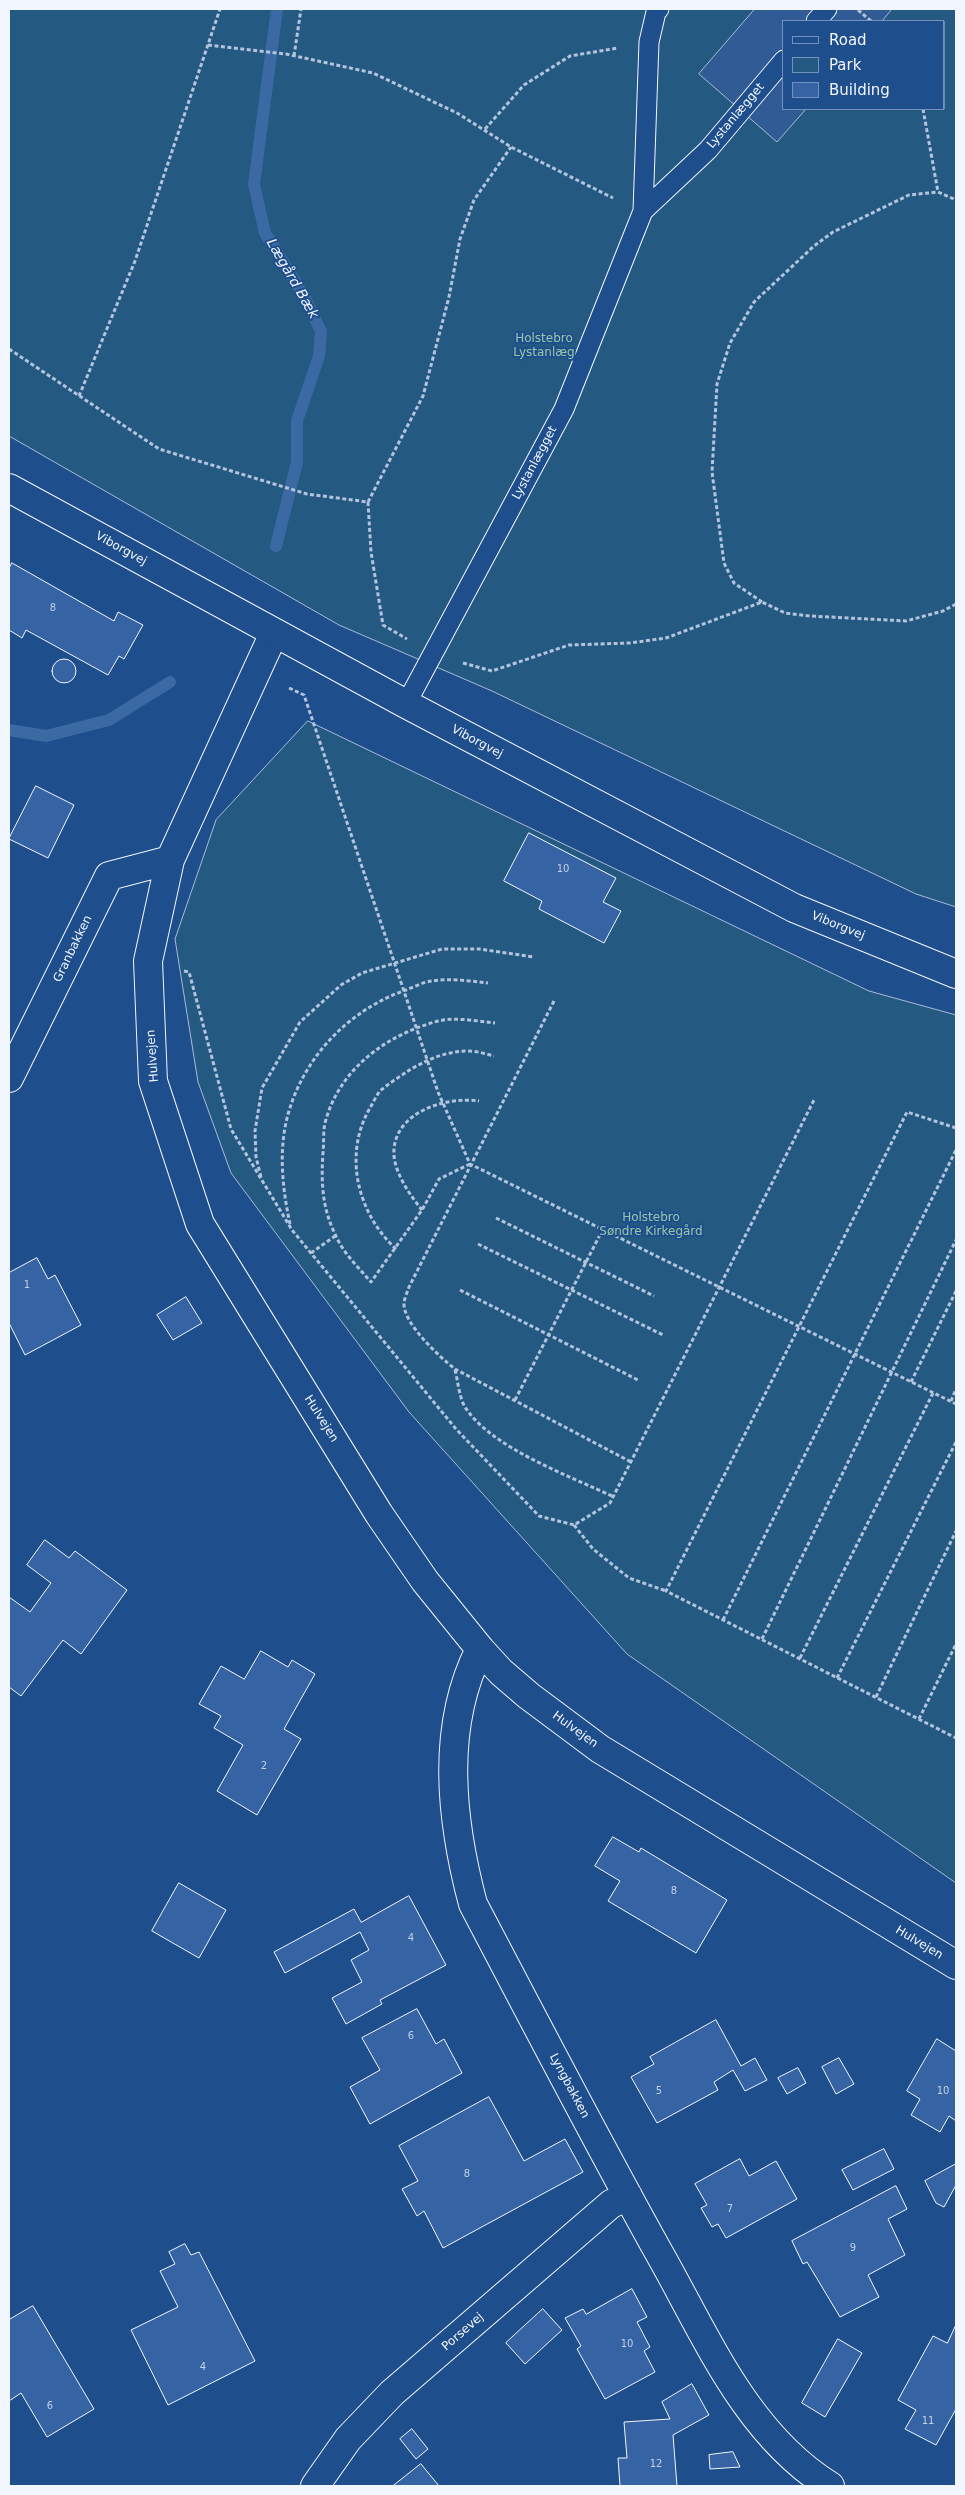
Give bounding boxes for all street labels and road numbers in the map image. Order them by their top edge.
street label: Lystanlægget [704,80,768,152]
street label: Lystanlægget [510,424,560,502]
street label: Viborgvej [93,529,149,569]
street label: Viborgvej [449,722,505,762]
street label: Viborgvej [809,909,867,943]
street label: Granbakken [51,913,95,985]
street label: Hulvejen [144,1029,162,1083]
street label: Hulvejen [301,1393,341,1445]
street label: Hulvejen [549,1709,601,1751]
street label: Hulvejen [893,1923,945,1963]
street label: Lyngbakken [546,2051,592,2121]
street label: Porsevej [439,2310,487,2354]

